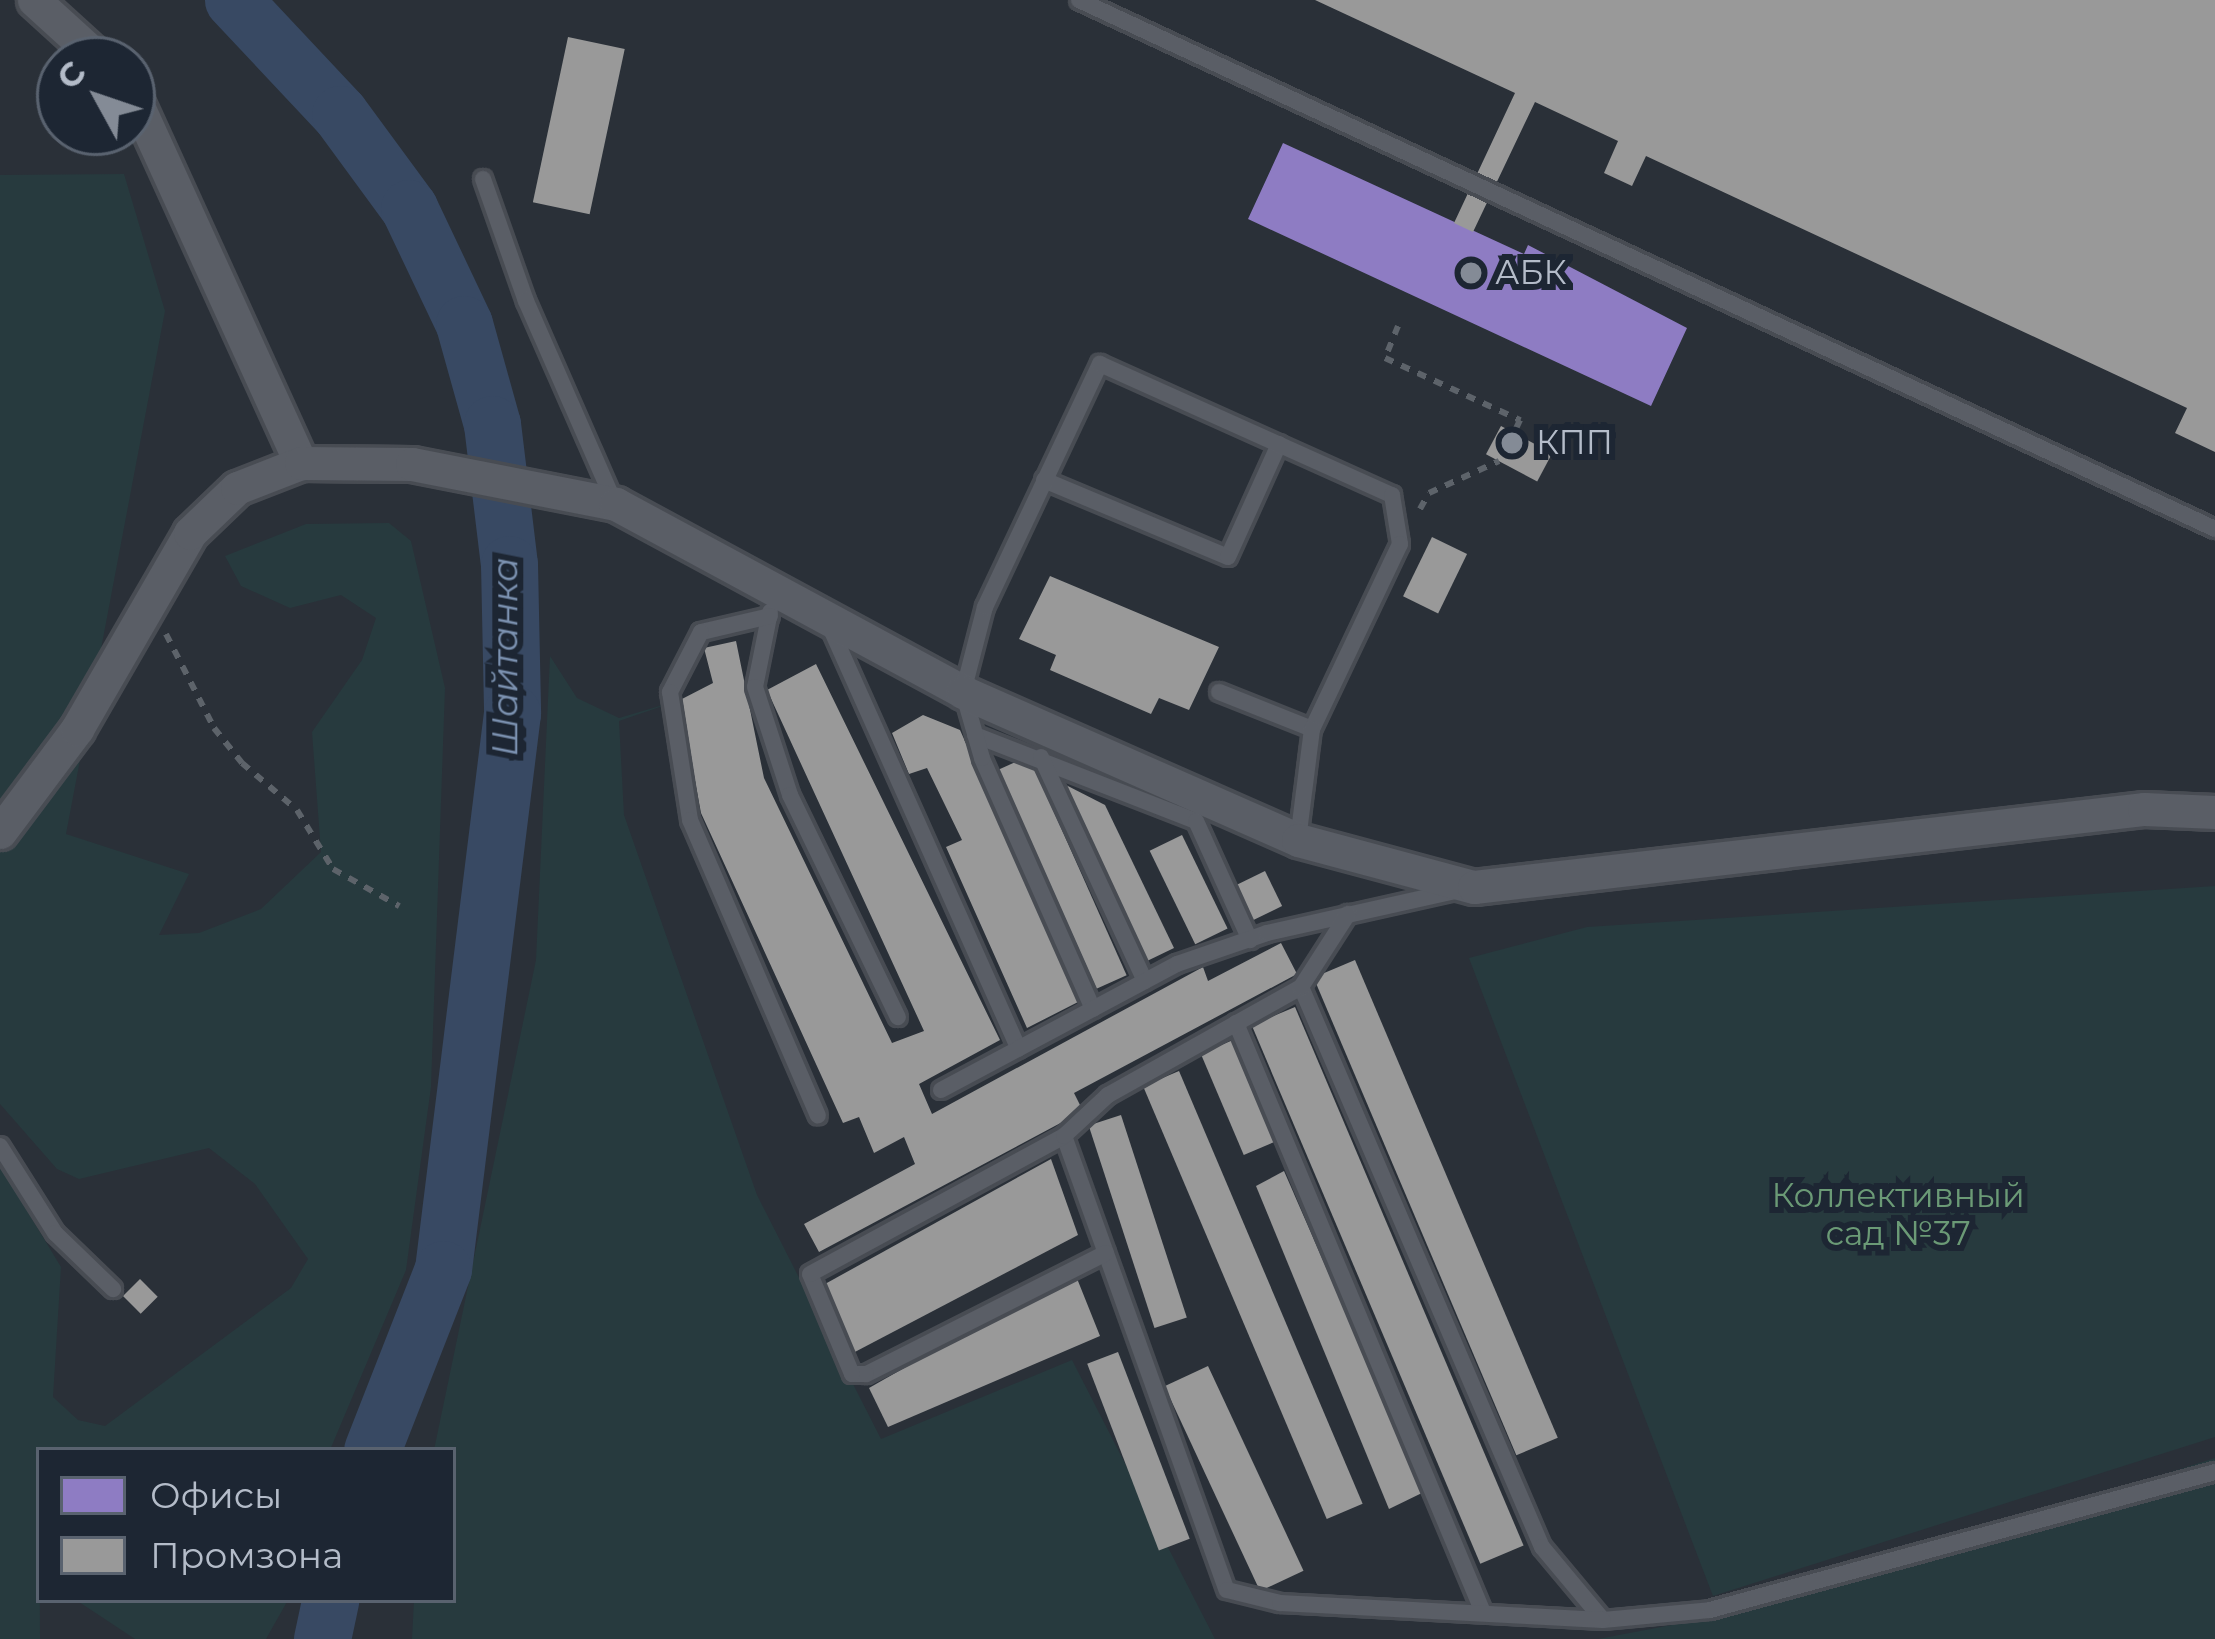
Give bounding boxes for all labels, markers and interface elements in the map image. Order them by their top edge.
north arrow [36,36,156,156]
text: С [48,53,94,97]
place label: АБК [1495,253,1567,293]
marker: АБК [1458,260,1484,286]
place label: КПП [1536,423,1613,463]
marker: КПП [1499,430,1525,456]
water label: Шайтанка [483,557,527,757]
park label: Коллективный сад №37 [1771,1176,2025,1254]
legend [36,1447,456,1603]
text: Офисы [150,1473,282,1517]
text: Промзона [150,1533,343,1577]

